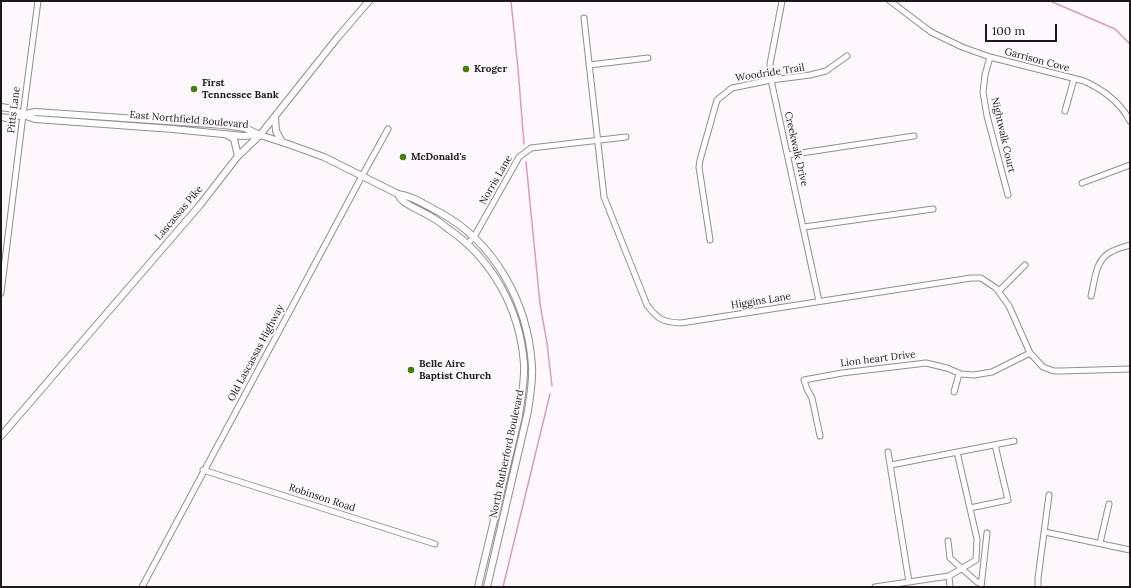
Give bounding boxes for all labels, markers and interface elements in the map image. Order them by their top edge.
scale bar [987,16,1059,42]
text: 100 m [992,23,1025,38]
street label: Garrison Cove [1003,46,1071,74]
street label: Woodride Trail [735,62,805,84]
place label: Kroger [474,63,507,75]
marker: Kroger [461,64,471,74]
place label: First Tennessee Bank [202,77,279,100]
marker: First Tennessee Bank [189,84,199,94]
street label: Pitts Lane [5,86,23,134]
street label: Nightwalk Court [988,96,1018,174]
street label: East Northfield Boulevard [129,109,249,131]
street label: Creekwalk Drive [782,111,810,187]
place label: McDonald's [411,151,466,163]
marker: McDonald's [398,152,408,162]
street label: Norris Lane [477,153,515,207]
street label: Lascassas Pike [153,183,205,243]
street label: Higgins Lane [730,290,792,312]
street label: Old Lascassas Highway [225,303,287,403]
street label: Lion heart Drive [840,348,916,370]
place label: Belle Aire Baptist Church [419,358,491,382]
marker: Belle Aire Baptist Church [406,365,416,375]
street label: North Rutherford Boulevard [488,389,526,519]
street label: Robinson Road [287,482,357,514]

